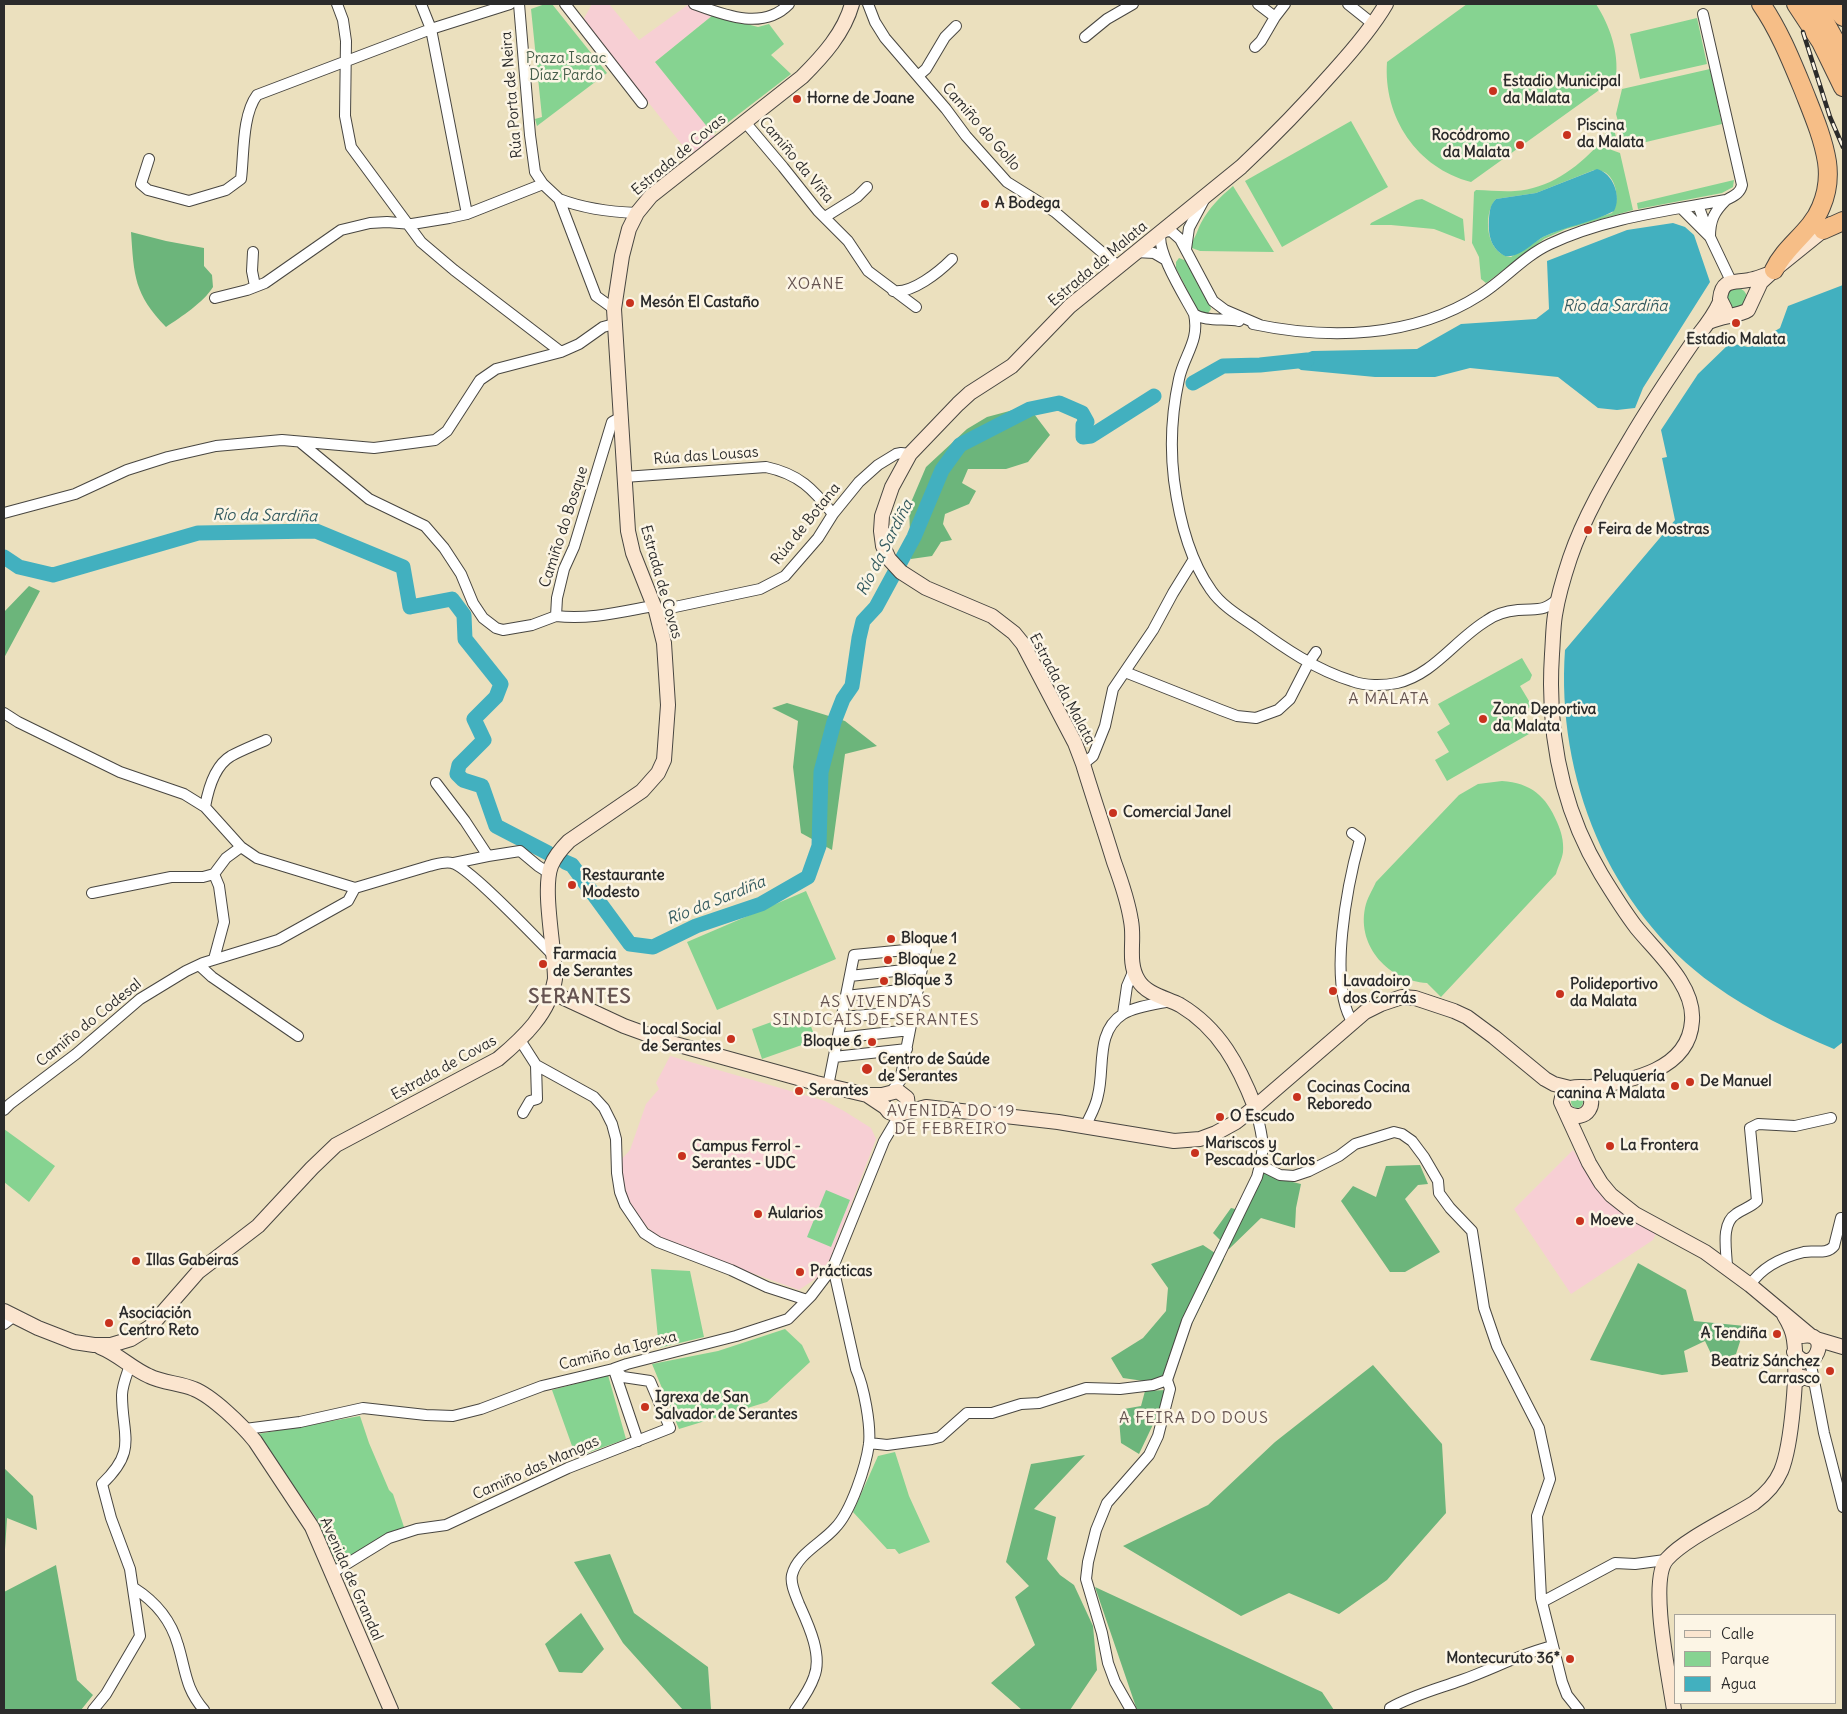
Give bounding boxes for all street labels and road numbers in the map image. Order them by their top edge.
street label: Rúa Porta de Neira [497,31,527,159]
street label: Camiño do Gollo [938,79,1024,175]
street label: Estrada de Covas [628,110,730,200]
street label: Camiño da Viña [755,113,837,207]
street label: Estrada da Malata [1045,217,1151,311]
street label: Rúa das Lousas [653,443,759,469]
street label: Camiño do Bosque [536,464,592,590]
street label: Rúa de Botana [768,480,844,568]
street label: Estrada de Covas [636,523,686,641]
street label: Estrada da Malata [1025,630,1099,748]
street label: Camiño do Codesal [33,975,145,1071]
street label: Estrada de Covas [388,1032,500,1104]
street label: Camiño da Igrexa [557,1328,679,1374]
street label: Camiño das Mangas [470,1432,602,1504]
street label: Avenida de Grandal [316,1515,386,1643]

